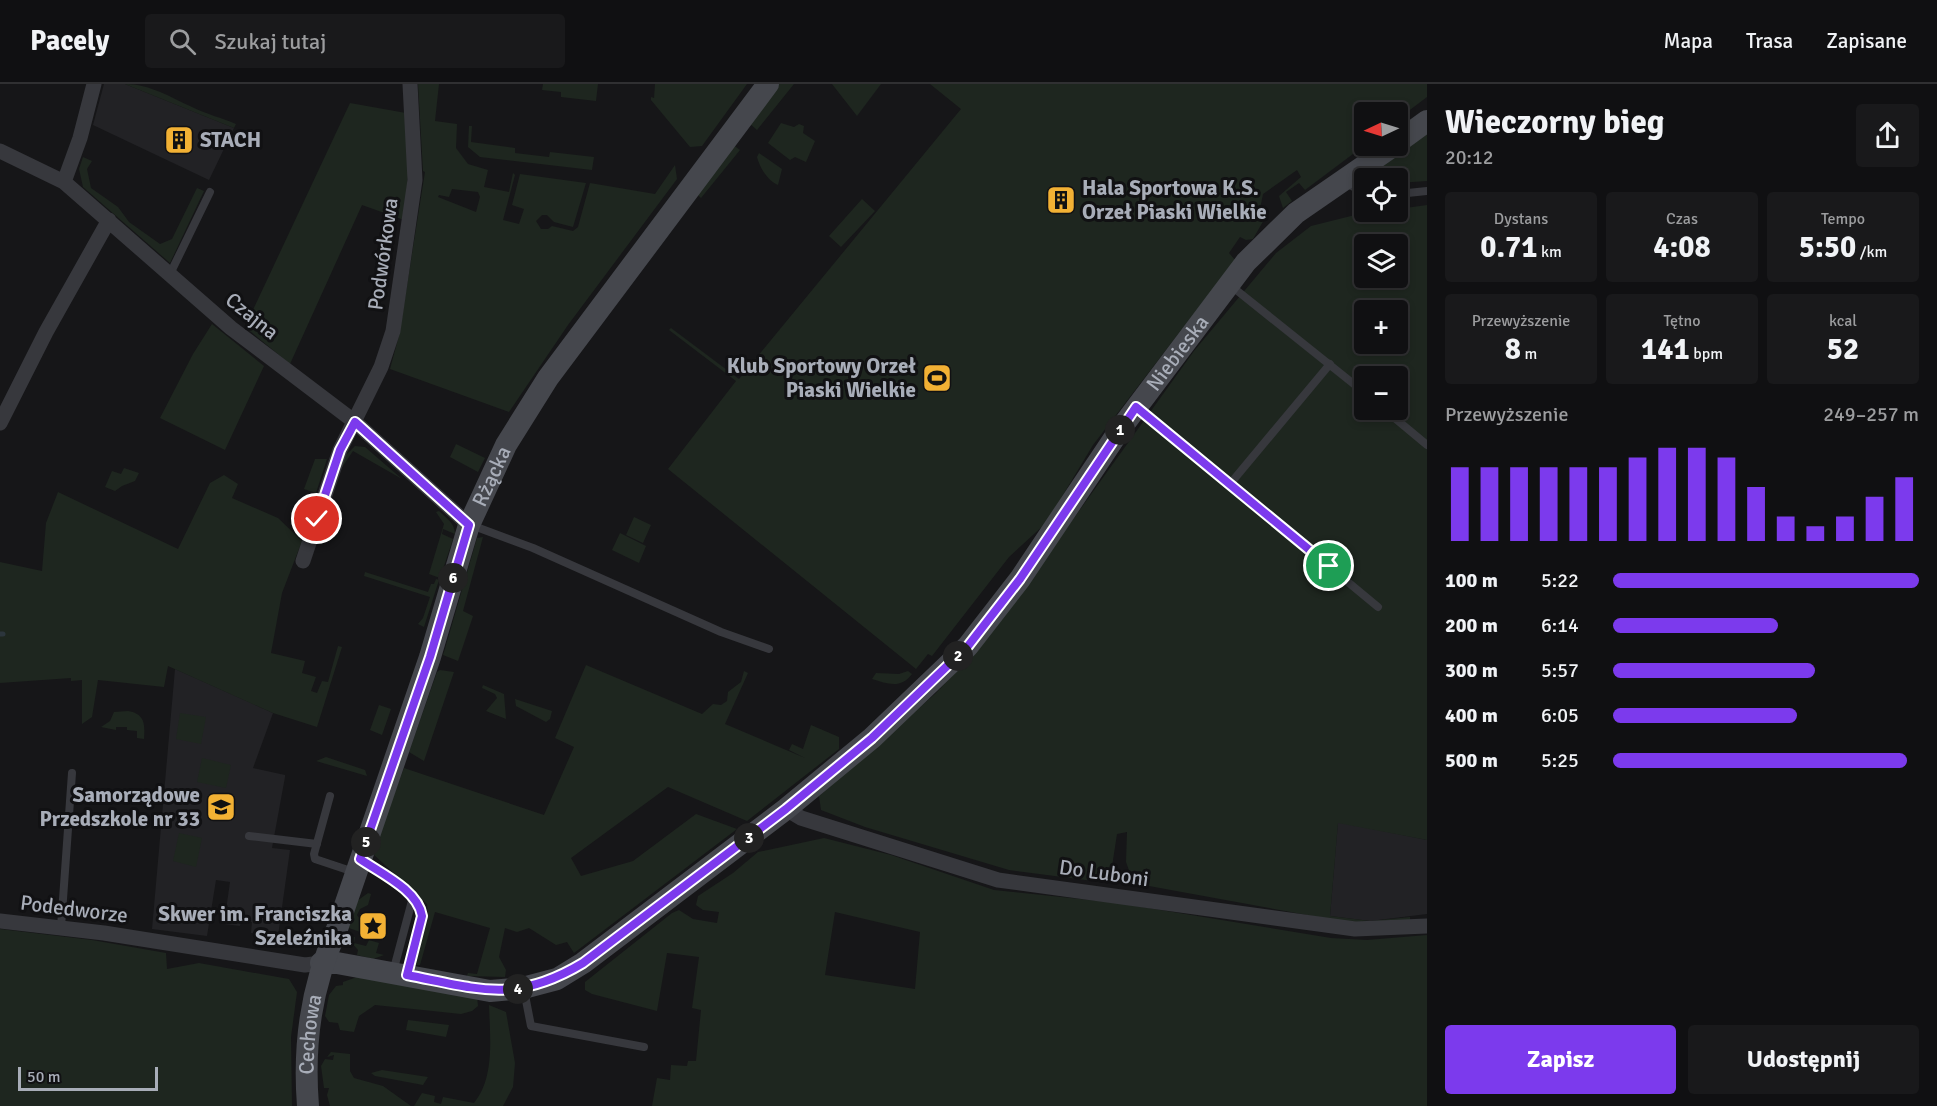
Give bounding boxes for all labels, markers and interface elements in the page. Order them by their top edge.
search box [145,14,565,68]
text: Pacely [30,24,109,58]
icon: search [166,25,199,58]
text: Szukaj tutaj [214,28,326,55]
text: Mapa [1663,28,1713,54]
text: Trasa [1746,28,1793,54]
text: Zapisane [1826,28,1907,54]
north arrow [1354,102,1408,156]
map controls [1354,102,1408,420]
text: Wieczorny bieg [1445,102,1664,143]
button: share [1856,104,1919,167]
building icon: STACH [163,124,195,156]
place label: STACH [200,127,261,153]
text: 20:12 [1445,145,1494,170]
button: locate [1354,168,1408,222]
place label: Hala Sportowa K.S. Orzeł Piaski Wielkie [1082,175,1267,225]
building icon: Hala Sportowa K.S. Orzeł Piaski Wielkie [1045,184,1077,216]
street label: Podwórkowa [362,196,404,312]
text: Dystans [1494,209,1548,229]
text: Czas [1666,209,1698,229]
text: Tempo [1821,209,1865,229]
text: 0.71 [1480,229,1537,266]
text: 4:08 [1653,229,1711,266]
text: 5:50 [1799,229,1856,266]
button: layers [1354,234,1408,288]
text: km [1537,242,1562,262]
text: /km [1856,242,1887,262]
street label: Czajna [220,287,284,345]
button: + [1354,300,1408,354]
street label: Niebieska [1141,310,1214,396]
text: Przewyższenie [1472,311,1570,331]
text: Tętno [1663,311,1701,331]
text: kcal [1829,311,1857,331]
text: 8 [1505,331,1521,368]
text: 141 [1641,331,1690,368]
text: 52 [1827,331,1859,368]
text: m [1521,344,1537,364]
text: bpm [1690,344,1723,364]
place label: Klub Sportowy Orzeł Piaski Wielkie [727,353,916,403]
sports icon: Klub Sportowy Orzeł Piaski Wielkie [921,362,953,394]
button: − [1354,366,1408,420]
text: Przewyższenie [1445,402,1568,427]
text: 249–257 m [1823,402,1919,427]
pin: 1 [1105,415,1135,445]
text: 1 [1116,420,1124,440]
street label: Rżącka [466,442,517,511]
pin [291,493,342,544]
icon: check [300,502,333,535]
pin [1303,540,1354,591]
icon: arrive [1312,549,1345,582]
pin: 6 [438,563,468,593]
text: 6 [449,568,457,588]
text: 100 m [1445,568,1498,593]
text: 5:22 [1541,568,1579,593]
text: 200 m [1445,613,1498,638]
text: 6:14 [1541,613,1579,638]
pin: 2 [943,641,973,671]
text: 2 [954,646,962,666]
text: 300 m [1445,658,1498,683]
text: 5:57 [1541,658,1579,683]
text: 400 m [1445,703,1498,728]
text: 6:05 [1541,703,1579,728]
text: 500 m [1445,748,1498,773]
text: 5:25 [1541,748,1579,773]
place label: Samorządowe Przedszkole nr 33 [40,782,200,832]
school or university icon: Samorządowe Przedszkole nr 33 [205,791,237,823]
pin: 3 [734,823,764,853]
pin: 5 [351,827,381,857]
text: 3 [745,828,753,848]
text: 5 [362,832,370,852]
street label: Do Luboni [1058,854,1150,892]
street label: Podedworze [19,889,129,929]
place label: Skwer im. Franciszka Szeleźnika [158,901,352,951]
place icon: Skwer im. Franciszka Szeleźnika [357,910,389,942]
pin: 4 [503,974,533,1004]
text: 4 [514,979,522,999]
street label: Cechowa [294,992,328,1074]
button: Zapisz [1445,1025,1676,1094]
button: Udostępnij [1688,1025,1919,1094]
scale bar [18,1064,158,1092]
text: 50 m [27,1067,61,1087]

